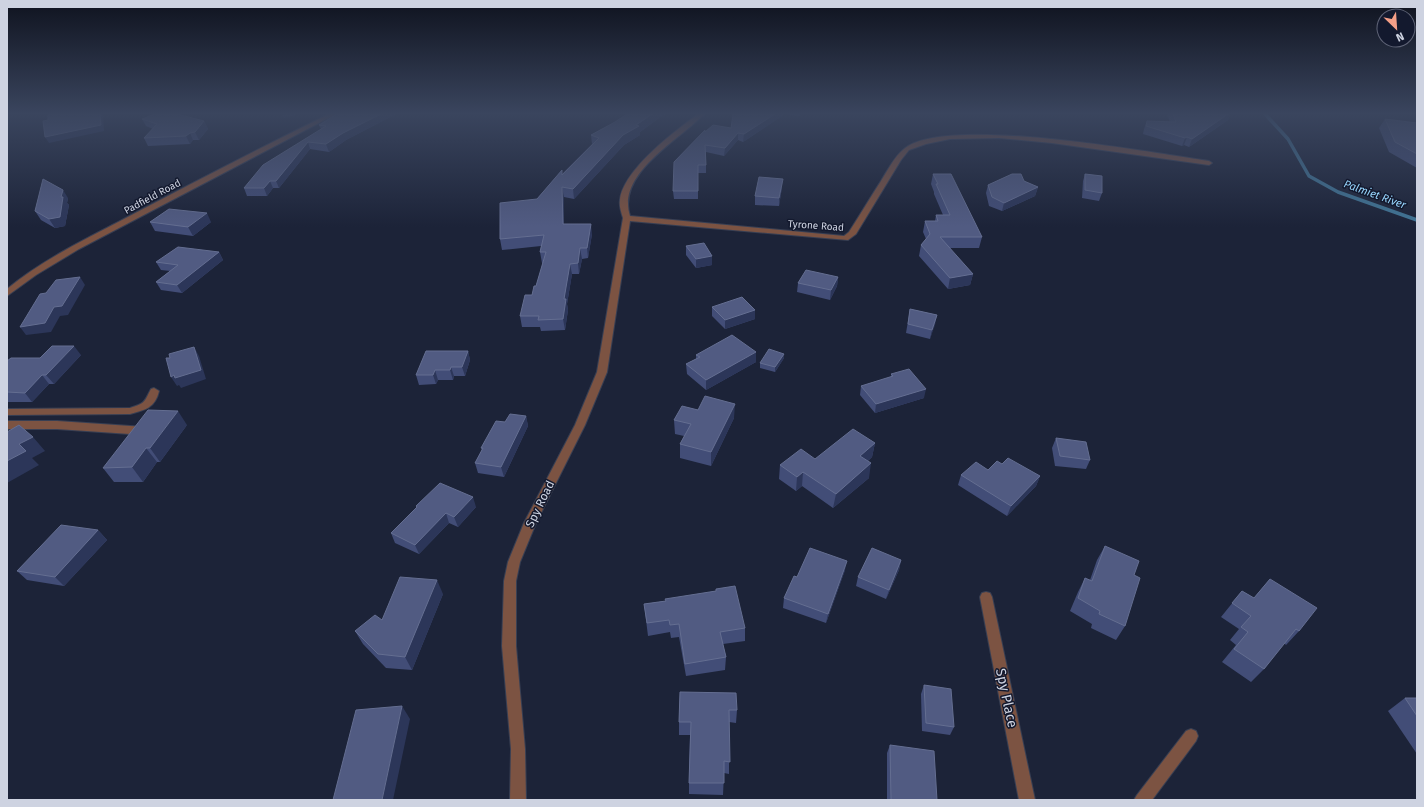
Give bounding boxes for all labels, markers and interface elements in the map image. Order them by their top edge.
north arrow [1376,8,1416,48]
text: N [1394,29,1406,44]
street label: Padfield Road [122,177,183,217]
water label: Palmiet River [1342,177,1408,212]
street label: Tyrone Road [788,218,844,234]
street label: Spy Road [523,478,557,530]
street label: Spy Place [992,667,1021,729]

